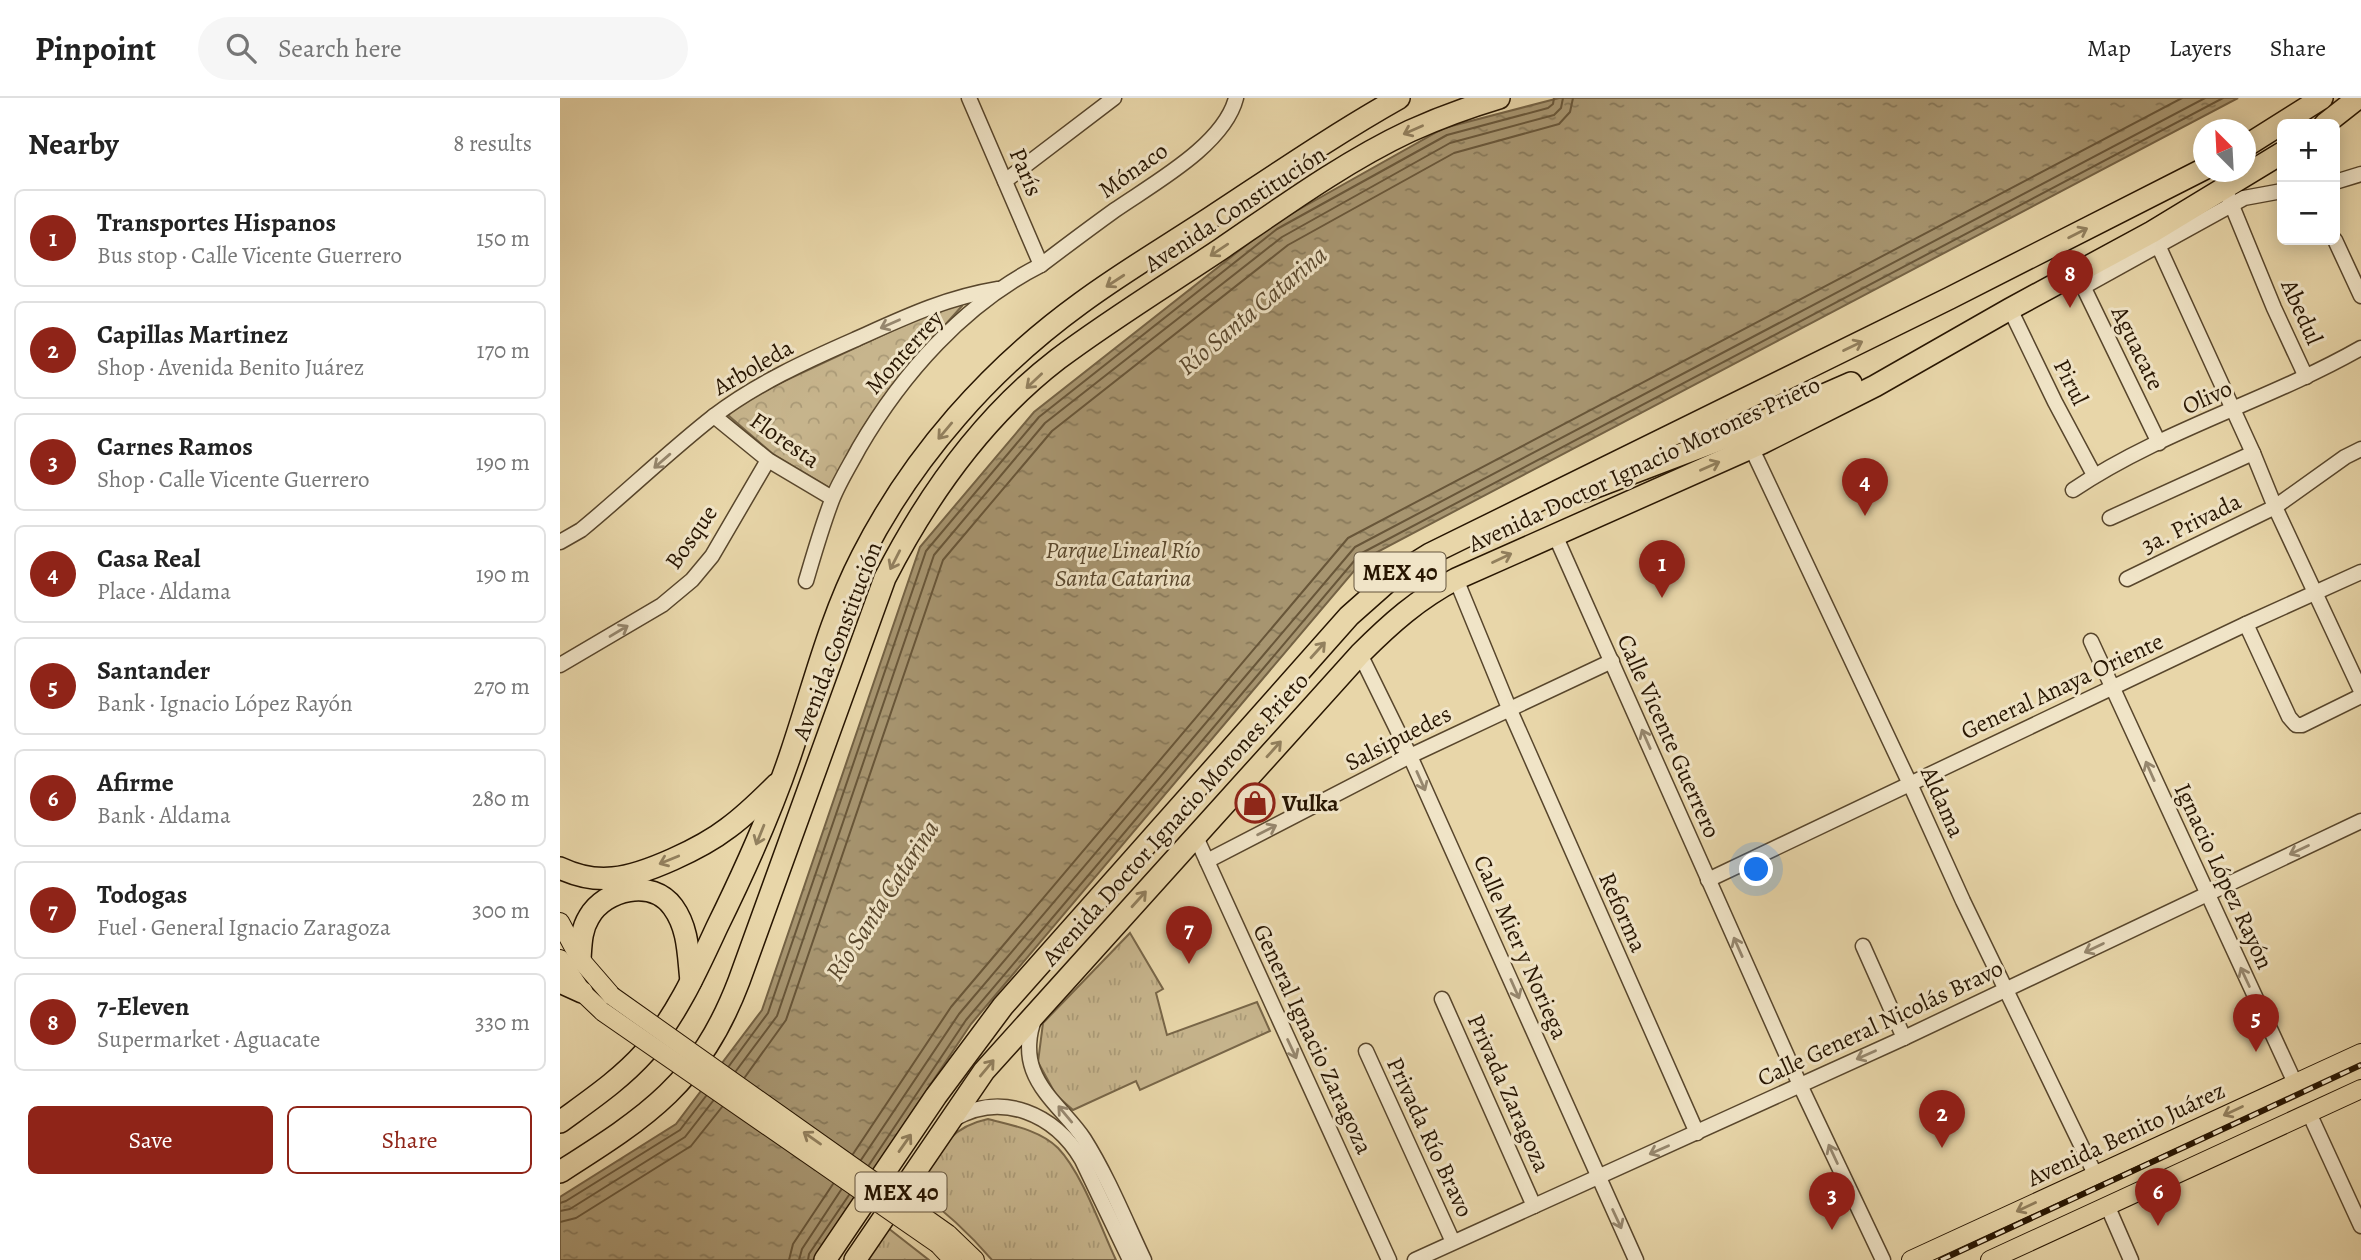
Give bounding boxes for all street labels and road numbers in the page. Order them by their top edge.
street label: Mónaco [1092,135,1174,205]
street label: Avenida Constitución [1137,138,1332,280]
street label: París [1002,143,1050,201]
street label: Abedul [2273,273,2331,350]
street label: Aguacate [2103,300,2172,395]
street label: Monterrey [858,303,951,401]
street label: Arboleda [706,331,800,403]
street label: Pirul [2046,353,2096,411]
street label: Avenida Doctor Ignacio Morones Prieto [1462,368,1825,560]
street label: Olivo [2177,372,2237,422]
street label: Floresta [744,404,827,476]
street label: 3a. Privada [2136,485,2247,561]
street label: Bosque [657,498,725,576]
street label: Avenida Constitución [784,537,890,746]
road number: MEX 40 [1354,552,1446,592]
street label: General Anaya Oriente [1956,625,2168,747]
street label: Calle Vicente Guerrero [1610,629,1728,843]
street label: Avenida Doctor Ignacio Morones Prieto [1034,665,1316,973]
street label: Salsipuedes [1339,698,1457,778]
street label: Aldama [1913,760,1973,843]
street label: Ignacio López Rayón [2167,778,2281,974]
street label: Calle Mier y Noriega [1466,850,1576,1045]
street label: Reforma [1591,867,1655,958]
street label: General Ignacio Zaragoza [1246,919,1381,1160]
street label: Calle General Nicolás Bravo [1752,952,2008,1094]
street label: Privada Zaragoza [1460,1009,1559,1178]
street label: Privada Río Bravo [1379,1052,1481,1222]
street label: Avenida Benito Juárez [2021,1074,2230,1194]
road number: MEX 40 [856,1172,946,1212]

